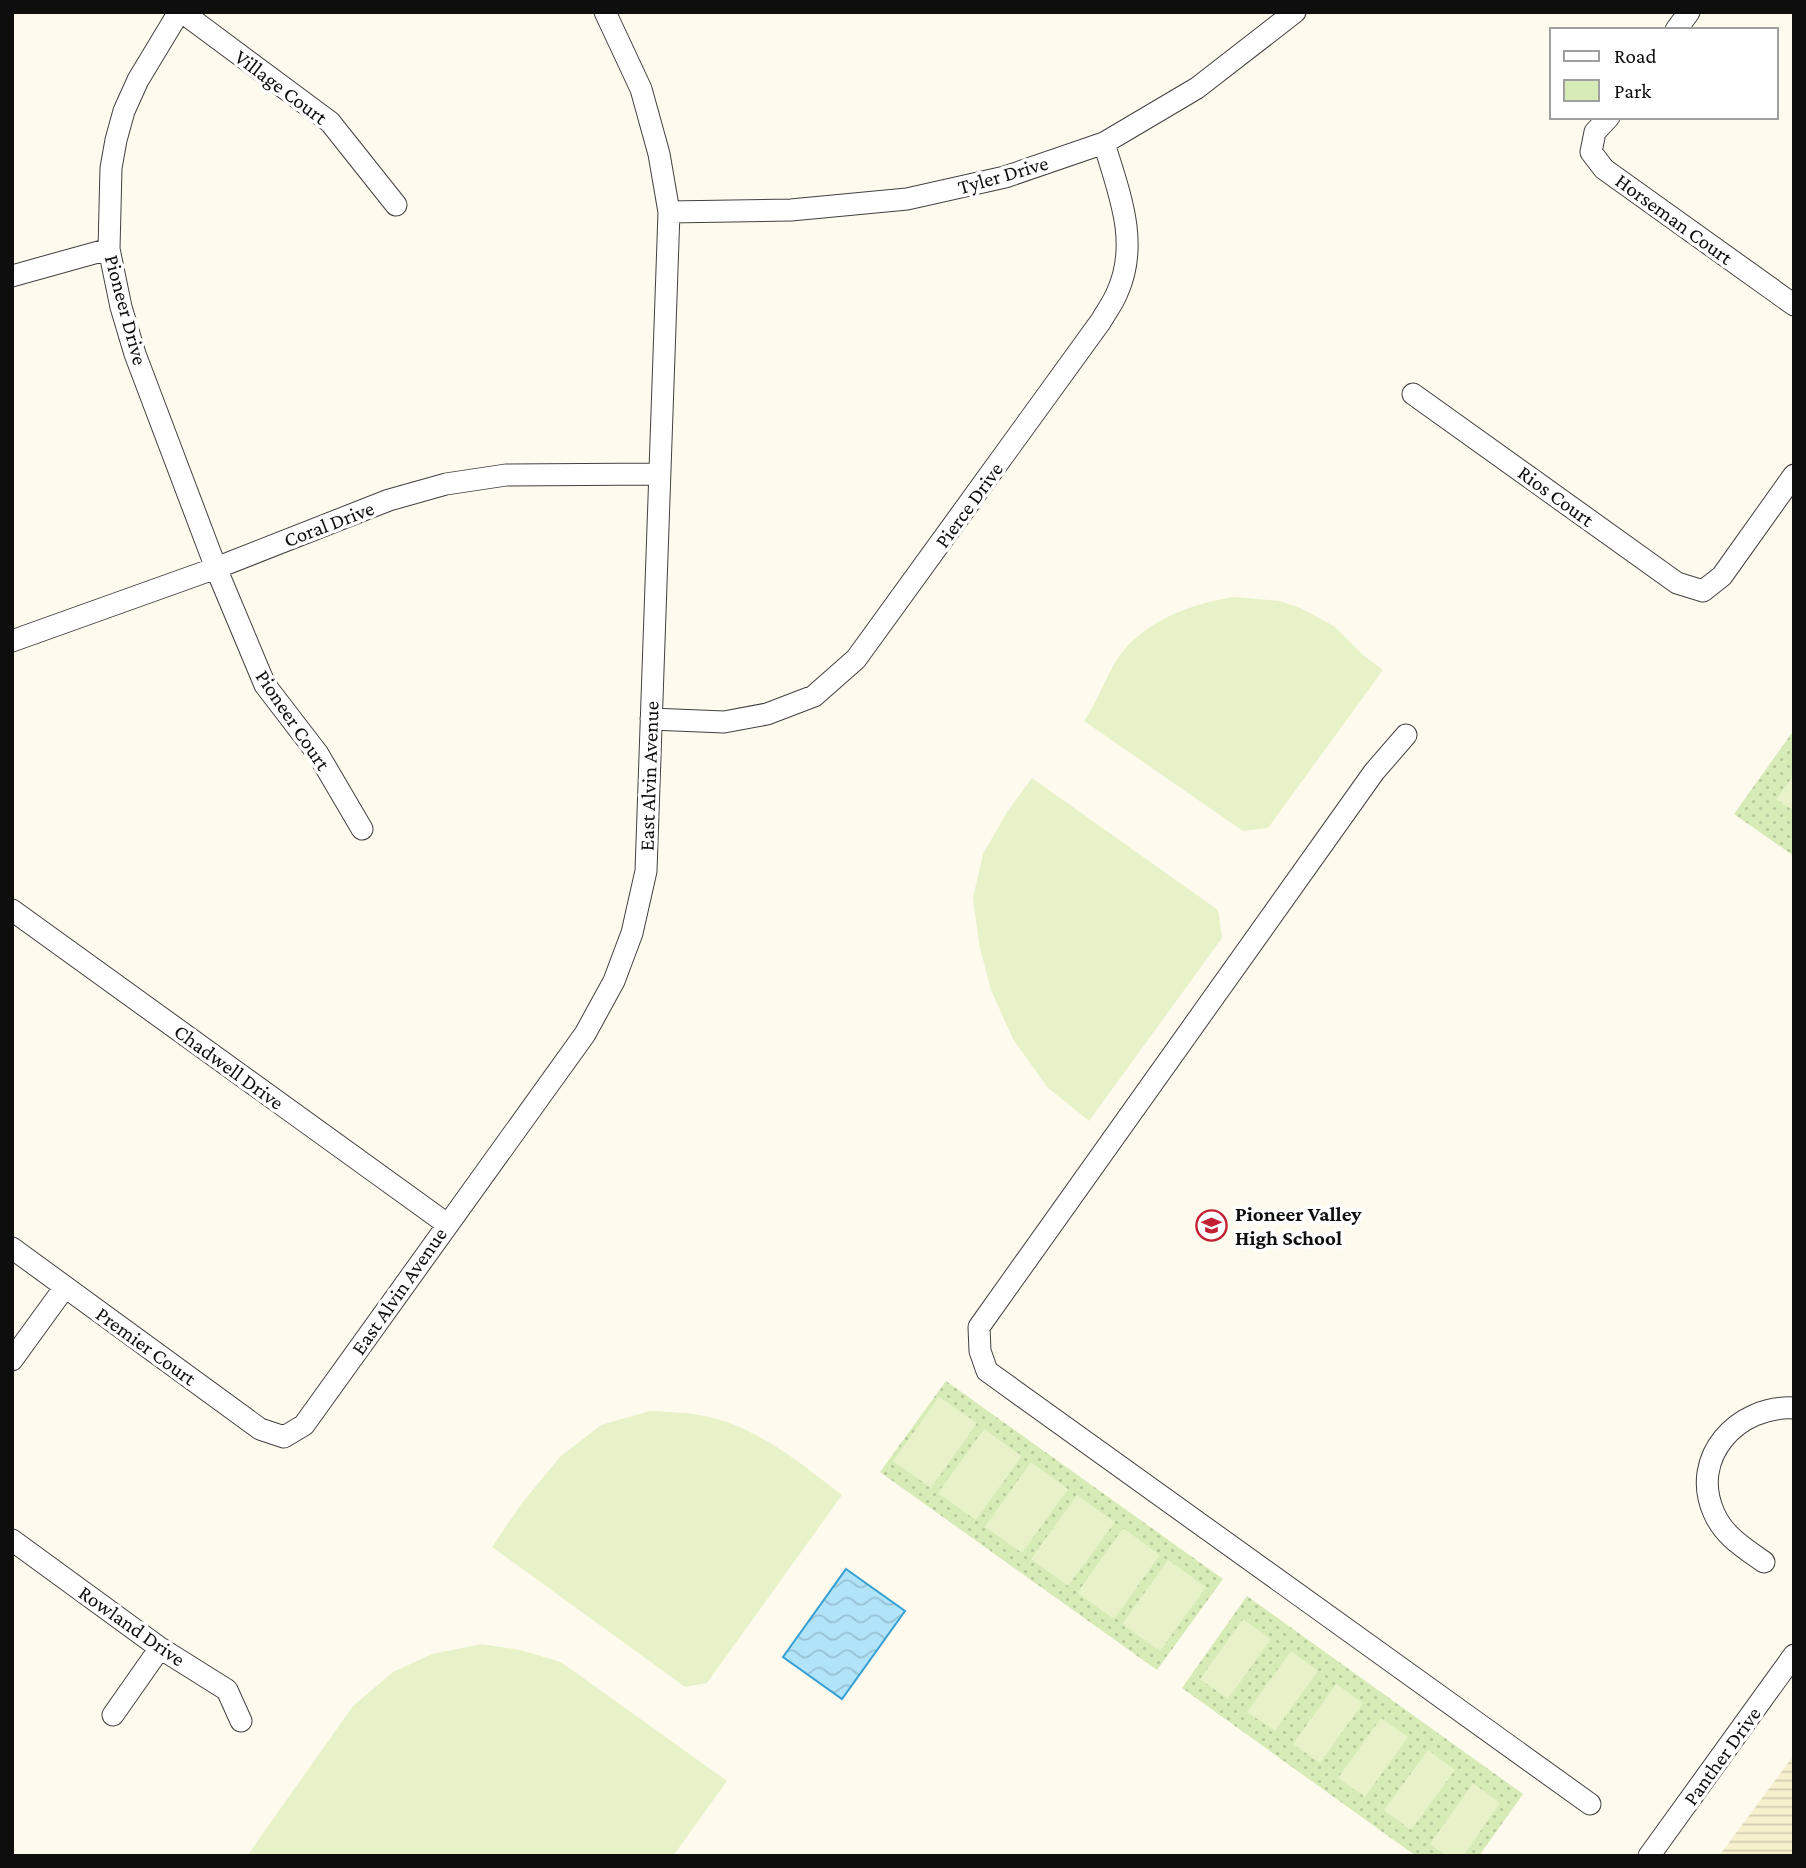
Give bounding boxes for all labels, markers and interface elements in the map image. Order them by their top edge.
legend [1550,28,1778,119]
text: Road [1614,44,1657,68]
street label: Village Court [230,45,333,130]
text: Park [1614,79,1651,103]
street label: Tyler Drive [955,151,1051,199]
street label: Horseman Court [1611,168,1738,270]
street label: Pioneer Drive [100,252,152,368]
street label: Pierce Drive [930,458,1008,552]
street label: Rios Court [1513,460,1599,532]
street label: Coral Drive [281,496,377,552]
street label: Pioneer Court [251,665,336,776]
street label: East Alvin Avenue [634,701,664,851]
street label: Chadwell Drive [170,1019,288,1115]
place label: Pioneer Valley High School [1235,1202,1362,1250]
school or university icon: Pioneer Valley High School [1195,1209,1229,1243]
street label: East Alvin Avenue [346,1223,452,1359]
street label: Premier Court [91,1302,202,1391]
street label: Rowland Drive [74,1580,190,1672]
street label: Panther Drive [1678,1702,1766,1810]

